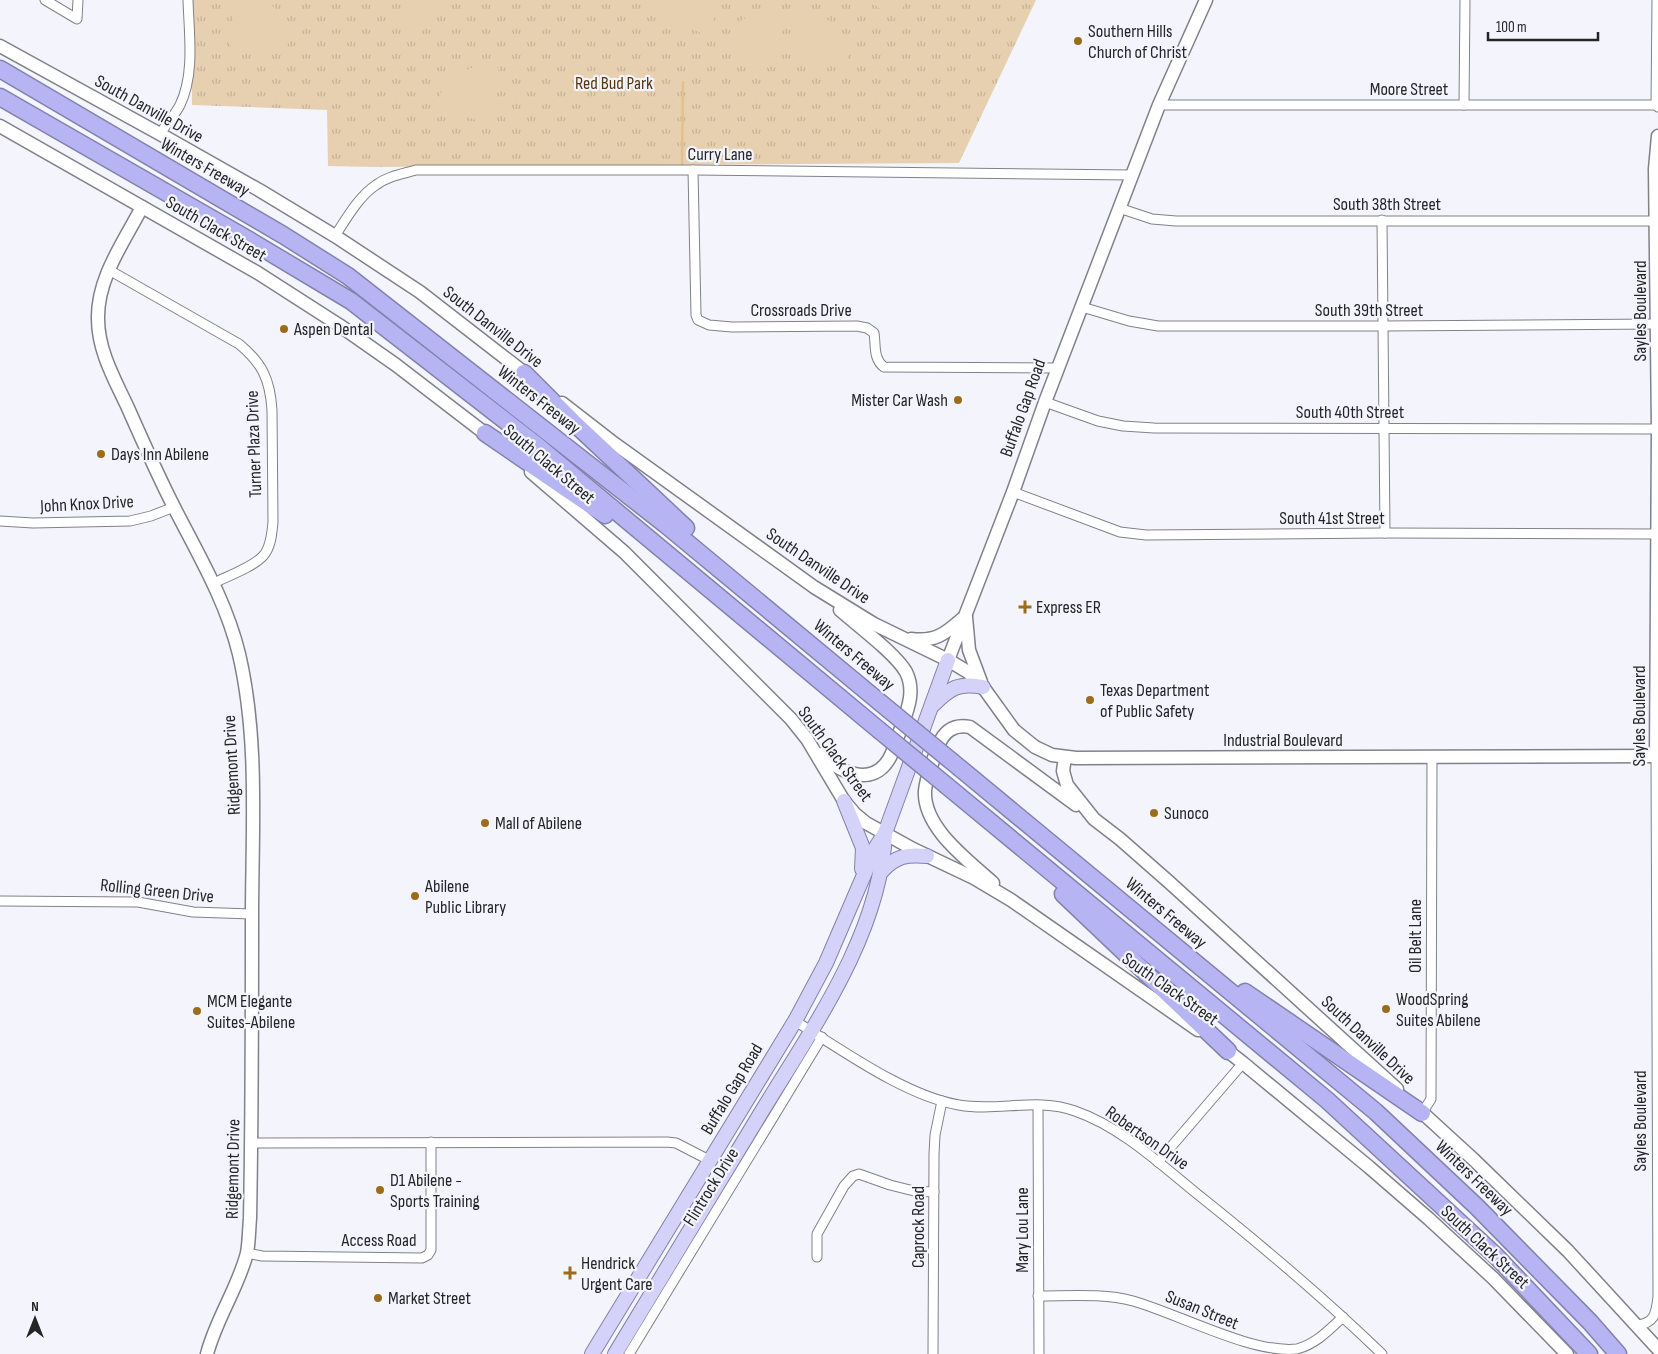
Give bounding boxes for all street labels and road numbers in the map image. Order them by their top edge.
street label: South Danville Drive [91,71,207,147]
street label: Moore Street [1370,79,1449,100]
street label: Winters Freeway [157,133,253,201]
street label: Curry Lane [688,144,753,165]
street label: South Clack Street [162,192,270,267]
street label: South 38th Street [1333,194,1442,215]
street label: Sayles Boulevard [1630,261,1651,361]
street label: South Danville Drive [439,282,547,372]
street label: Crossroads Drive [750,300,852,321]
street label: South 39th Street [1315,300,1424,321]
street label: Buffalo Gap Road [996,356,1050,460]
street label: Winters Freeway [493,361,585,439]
street label: Turner Plaza Drive [242,390,266,498]
street label: South 40th Street [1296,402,1405,423]
street label: South Clack Street [499,420,599,509]
street label: John Knox Drive [39,491,134,517]
street label: South 41st Street [1279,508,1385,529]
street label: South Danville Drive [762,524,874,608]
street label: Winters Freeway [809,615,899,695]
street label: Sayles Boulevard [1629,666,1650,766]
street label: South Clack Street [793,702,877,806]
street label: Ridgemont Drive [219,714,245,816]
street label: Industrial Boulevard [1223,730,1343,751]
street label: Winters Freeway [1121,873,1211,953]
street label: Rolling Green Drive [99,875,215,907]
street label: Oil Belt Lane [1405,899,1426,973]
street label: South Clack Street [1118,948,1223,1030]
street label: South Danville Drive [1317,991,1419,1089]
street label: Buffalo Gap Road [697,1040,767,1138]
street label: Sayles Boulevard [1630,1071,1651,1171]
street label: Robertson Drive [1101,1102,1193,1174]
street label: Ridgemont Drive [222,1119,244,1219]
street label: Winters Freeway [1431,1136,1517,1220]
street label: Flintrock Drive [679,1144,743,1230]
street label: Caprock Road [908,1186,929,1268]
street label: Mary Lou Lane [1012,1187,1033,1273]
street label: South Clack Street [1437,1201,1534,1293]
street label: Access Road [340,1230,417,1251]
street label: Susan Street [1162,1286,1242,1334]

